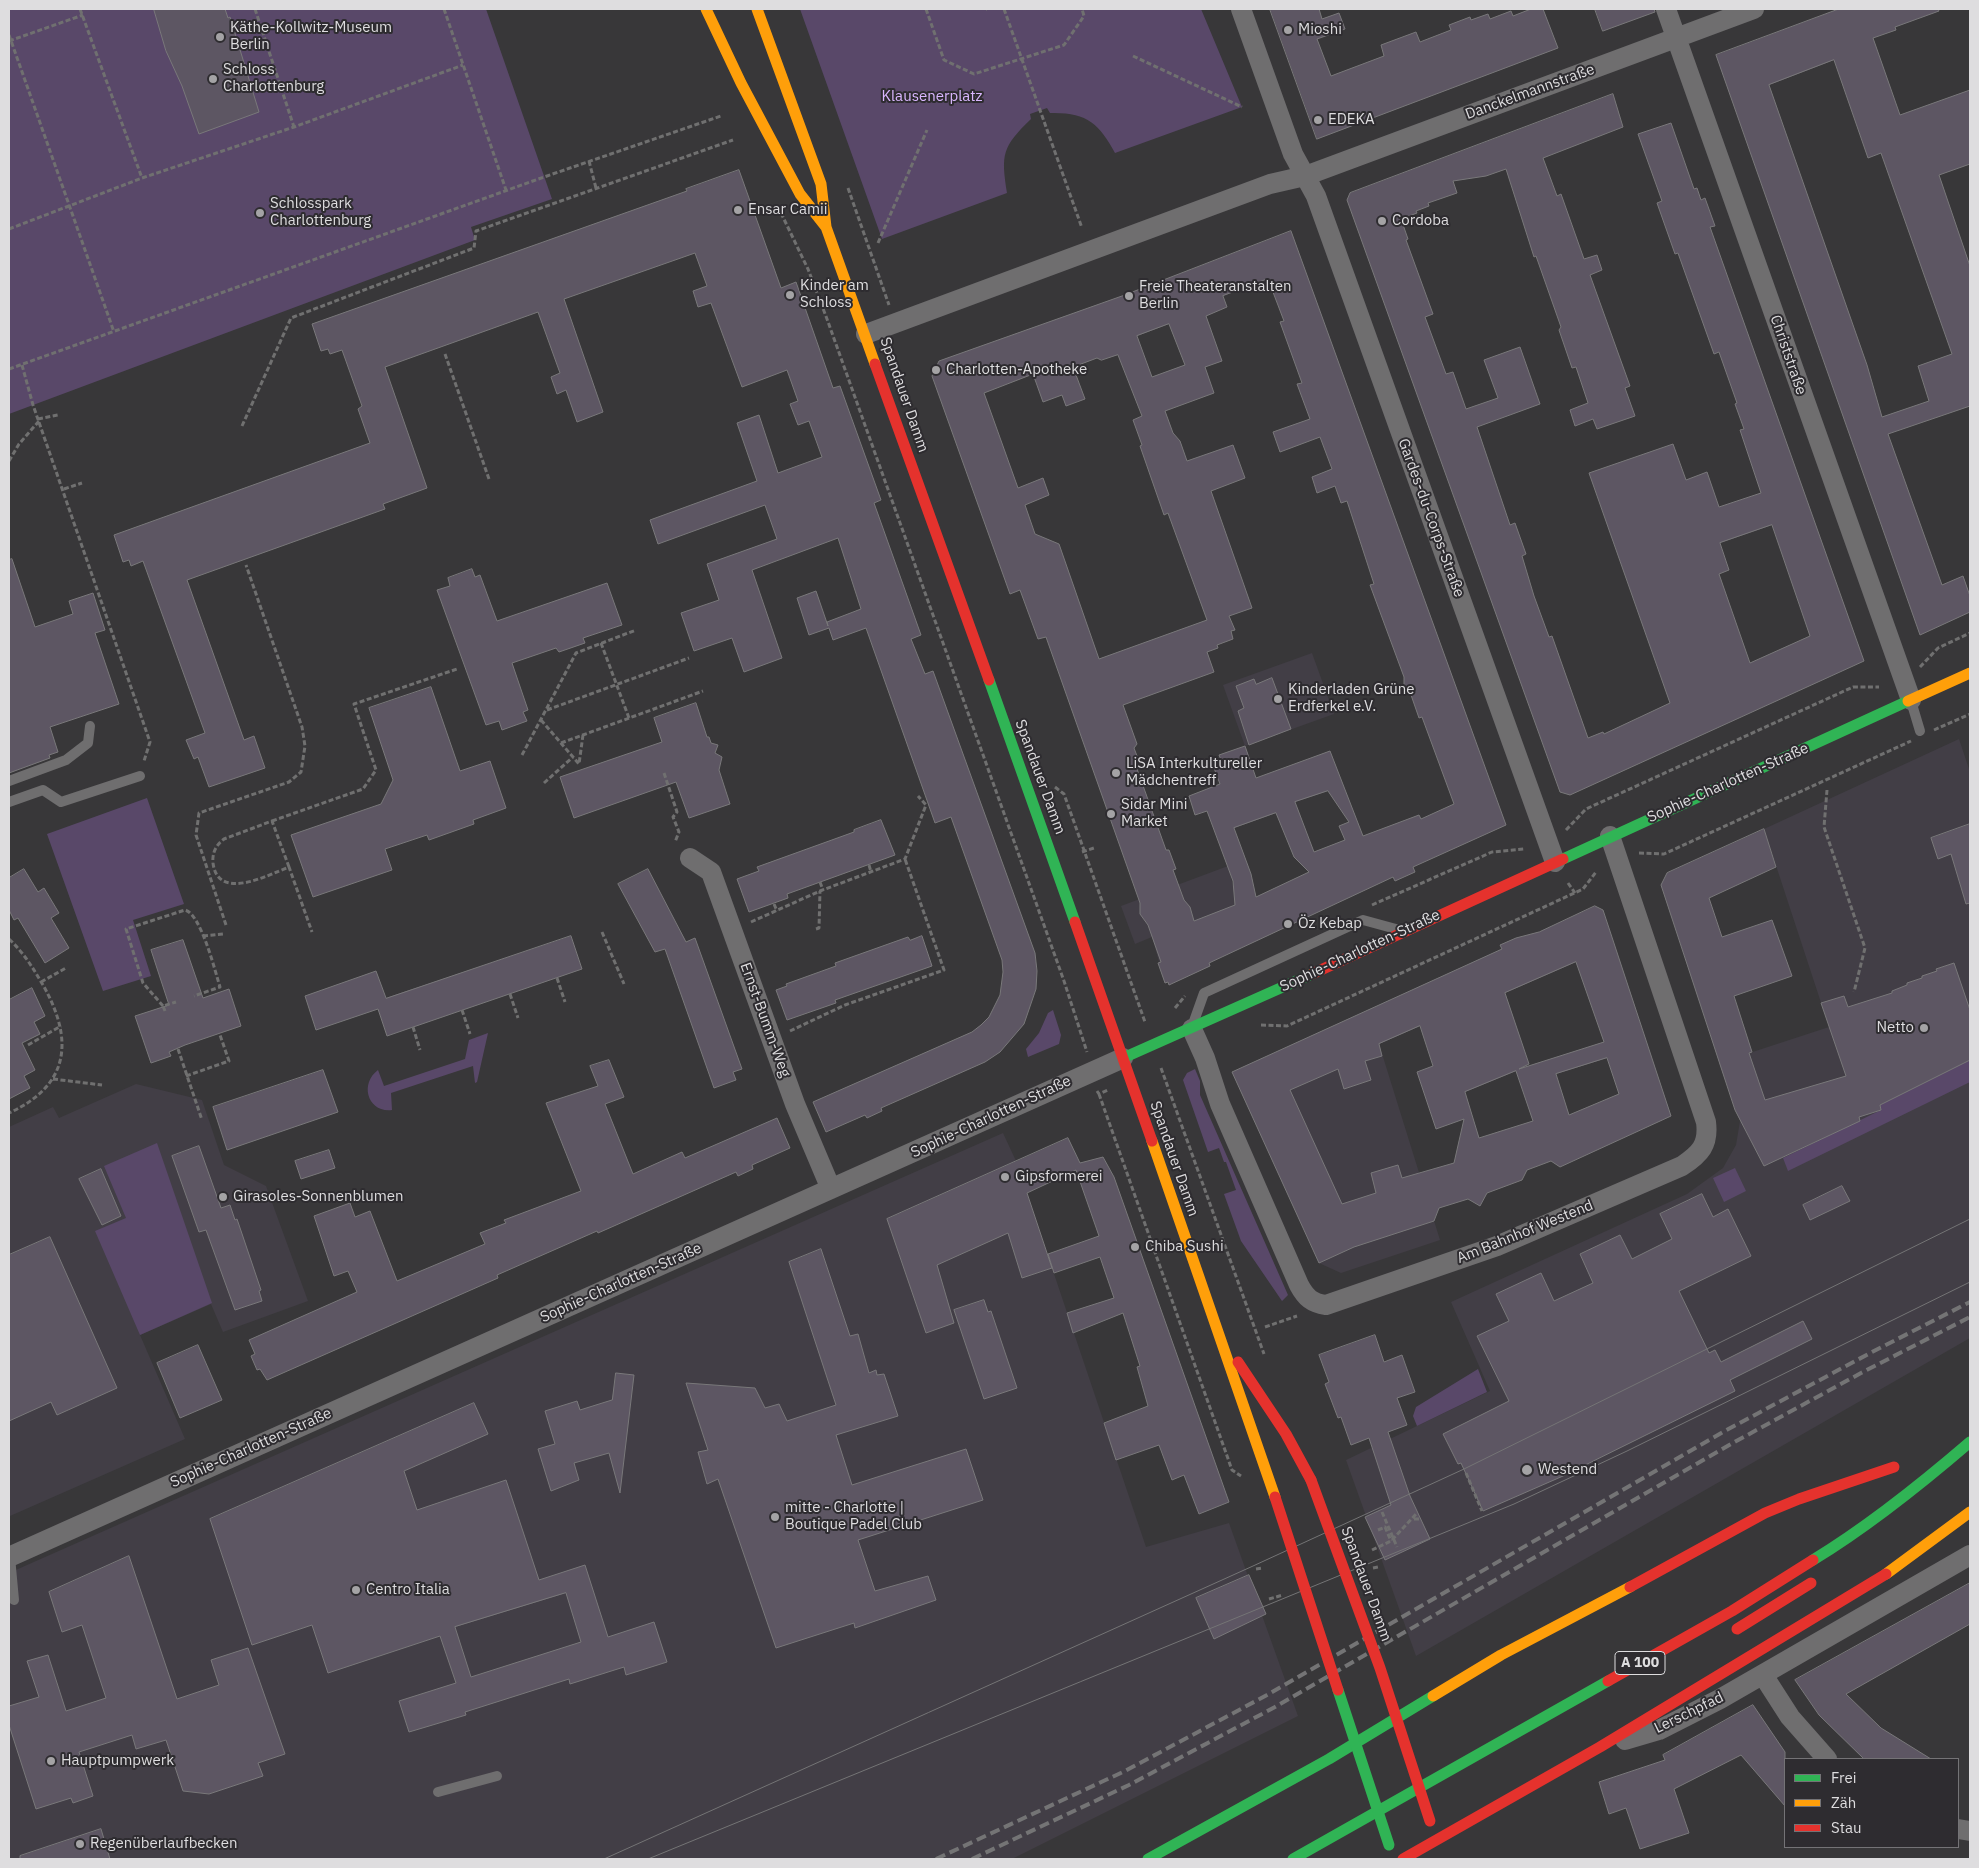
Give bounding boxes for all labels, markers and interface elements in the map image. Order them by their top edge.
place label: Käthe-Kollwitz-Museum Berlin [230,19,392,54]
place label: Mioshi [1298,21,1342,39]
marker: Mioshi [1282,24,1294,36]
marker: Käthe-Kollwitz-Museum Berlin [214,31,226,43]
street label: Danckelmannstraße [1463,60,1597,124]
place label: Schloss Charlottenburg [223,61,324,96]
marker: Schloss Charlottenburg [207,73,219,85]
park label: Klausenerplatz [882,88,982,106]
place label: EDEKA [1328,111,1375,129]
marker: EDEKA [1312,114,1324,126]
place label: Schlosspark Charlottenburg [270,195,371,230]
place label: Ensar Camii [748,201,828,219]
marker: Ensar Camii [732,204,744,216]
marker: Schlosspark Charlottenburg [254,207,266,219]
place label: Cordoba [1392,212,1449,230]
marker: Cordoba [1376,215,1388,227]
place label: Kinder am Schloss [800,277,869,312]
place label: Freie Theateranstalten Berlin [1139,278,1291,313]
marker: Kinder am Schloss [784,289,796,301]
marker: Freie Theateranstalten Berlin [1123,290,1135,302]
street label: Christstraße [1766,313,1810,397]
street label: Spandauer Damm [876,335,932,455]
place label: Charlotten-Apotheke [946,361,1087,379]
marker: Charlotten-Apotheke [930,364,942,376]
street label: Gardes-du-Corps-Straße [1394,436,1468,600]
place label: Kinderladen Grüne Erdferkel e.V. [1288,681,1415,716]
marker: Kinderladen Grüne Erdferkel e.V. [1272,693,1284,705]
street label: Spandauer Damm [1011,717,1069,837]
street label: Sophie-Charlotten-Straße [1645,739,1811,827]
place label: LiSA Interkultureller Mädchentreff [1126,755,1262,790]
marker: LiSA Interkultureller Mädchentreff [1110,767,1122,779]
place label: Sidar Mini Market [1121,796,1187,831]
marker: Sidar Mini Market [1105,808,1117,820]
street label: Sophie-Charlotten-Straße [1277,906,1443,996]
place label: Öz Kebap [1298,915,1362,933]
marker: Öz Kebap [1282,918,1294,930]
street label: Ernst-Bumm-Weg [736,960,794,1080]
place label: Netto [1876,1019,1914,1037]
marker: Netto [1918,1022,1930,1034]
street label: Sophie-Charlotten-Straße [908,1072,1074,1162]
street label: Spandauer Damm [1146,1099,1202,1219]
place label: Gipsformerei [1015,1168,1103,1186]
marker: Gipsformerei [999,1171,1011,1183]
place label: Girasoles-Sonnenblumen [233,1188,404,1206]
marker: Girasoles-Sonnenblumen [217,1191,229,1203]
street label: Am Bahnhof Westend [1454,1196,1596,1268]
place label: Chiba Sushi [1145,1238,1224,1256]
street label: Sophie-Charlotten-Straße [538,1239,704,1327]
marker: Chiba Sushi [1129,1241,1141,1253]
street label: Sophie-Charlotten-Straße [168,1404,334,1492]
place label: Westend [1538,1461,1597,1479]
marker: Westend [1520,1463,1534,1477]
place label: mitte - Charlotte | Boutique Padel Club [785,1499,922,1534]
marker: mitte - Charlotte | Boutique Padel Club [769,1511,781,1523]
street label: Spandauer Damm [1337,1524,1395,1644]
place label: Centro Italia [366,1581,450,1599]
marker: Centro Italia [350,1584,362,1596]
road number: A 100 [1615,1652,1665,1675]
street label: Lerschpfad [1652,1689,1726,1737]
place label: Hauptpumpwerk [61,1752,174,1770]
marker: Hauptpumpwerk [45,1755,57,1767]
legend [1784,1758,1959,1848]
text: Frei [1831,1768,1857,1787]
text: Zäh [1831,1793,1856,1812]
text: Stau [1831,1818,1862,1837]
place label: Regenüberlaufbecken [90,1835,238,1853]
marker: Regenüberlaufbecken [74,1838,86,1850]

